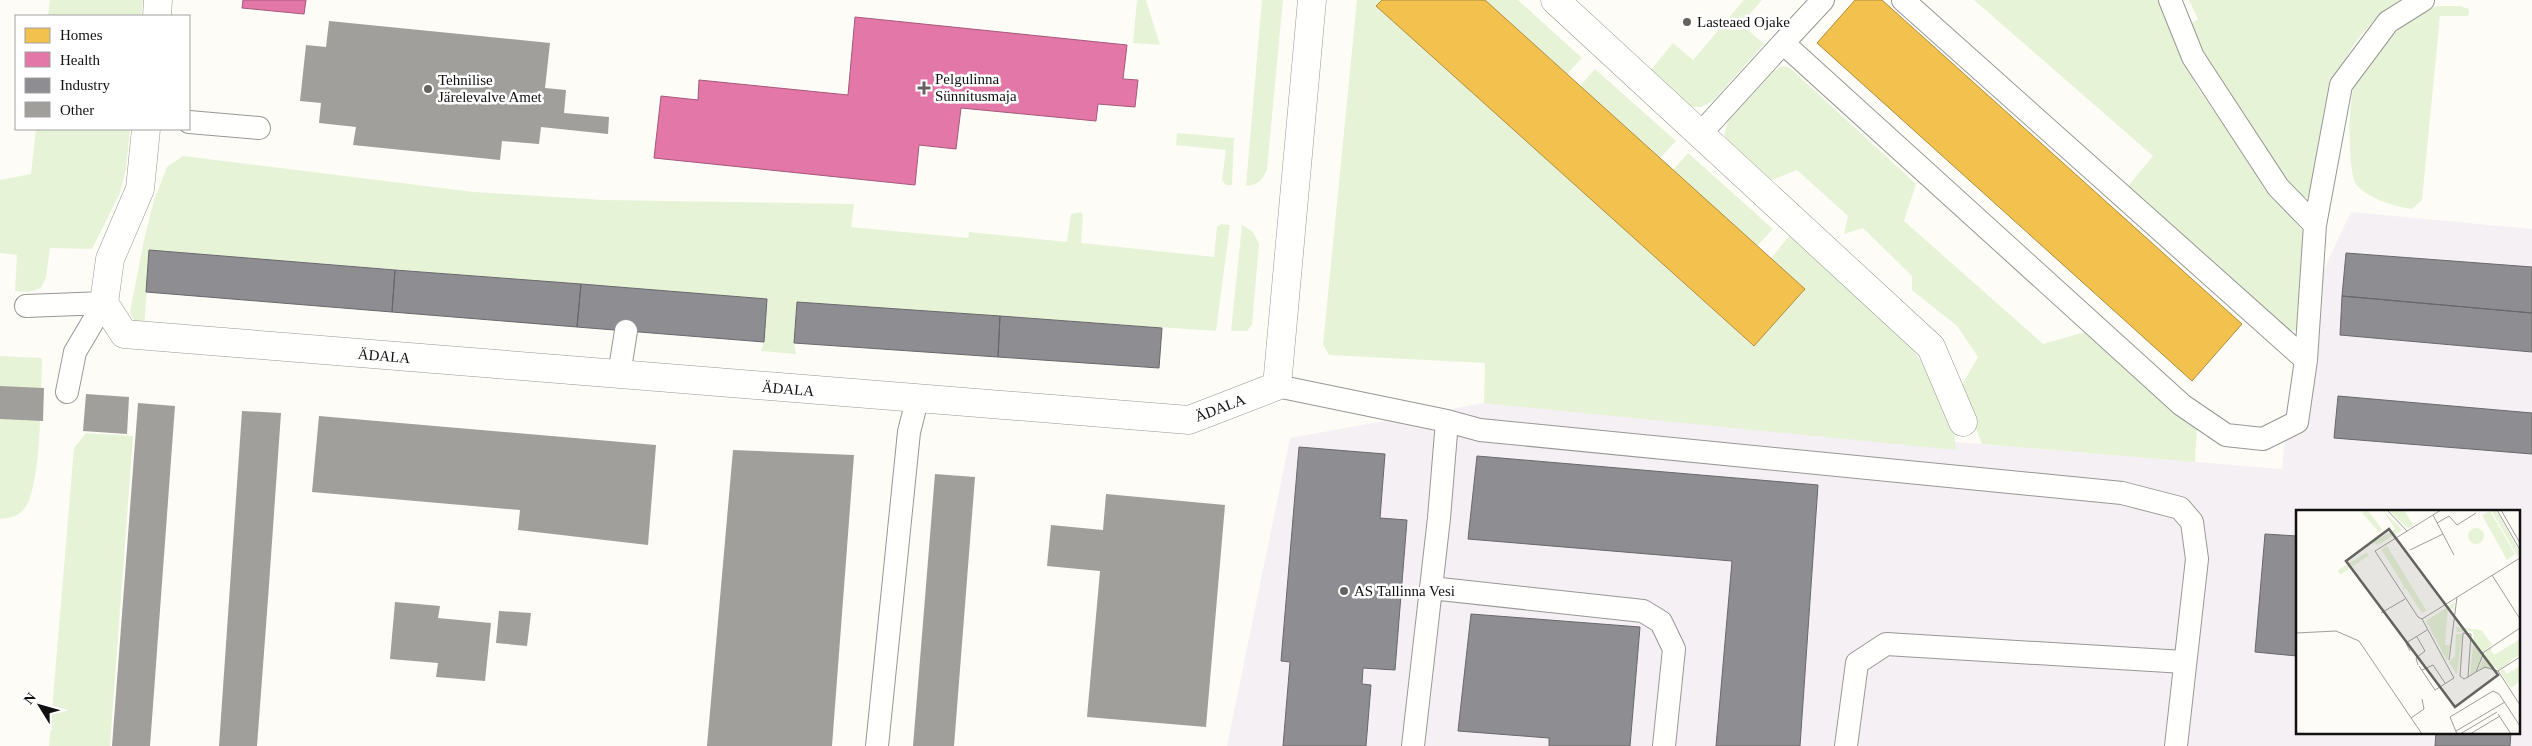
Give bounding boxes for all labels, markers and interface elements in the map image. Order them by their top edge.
place label: Lasteaed Ojake [1697,14,1790,30]
legend [15,15,190,130]
marker: Lasteaed Ojake [1681,16,1693,28]
text: Homes [60,27,103,43]
text: Health [60,52,100,68]
place label: Pelgulinna Sünnitusmaja [935,71,1017,104]
place label: Tehnilise Järelevalve Amet [438,72,543,105]
text: Industry [60,77,110,93]
marker: Pelgulinna Sünnitusmaja [917,81,931,95]
marker: Tehnilise Järelevalve Amet [422,83,434,95]
text: Other [60,102,94,118]
street label: ÄDALA [357,346,411,366]
street label: ÄDALA [761,379,815,399]
street label: ÄDALA [1193,391,1248,425]
inset map [2296,510,2520,734]
place label: AS Tallinna Vesi [1354,583,1455,599]
marker: AS Tallinna Vesi [1338,585,1350,597]
north arrow [15,681,65,731]
text: N [21,690,39,707]

